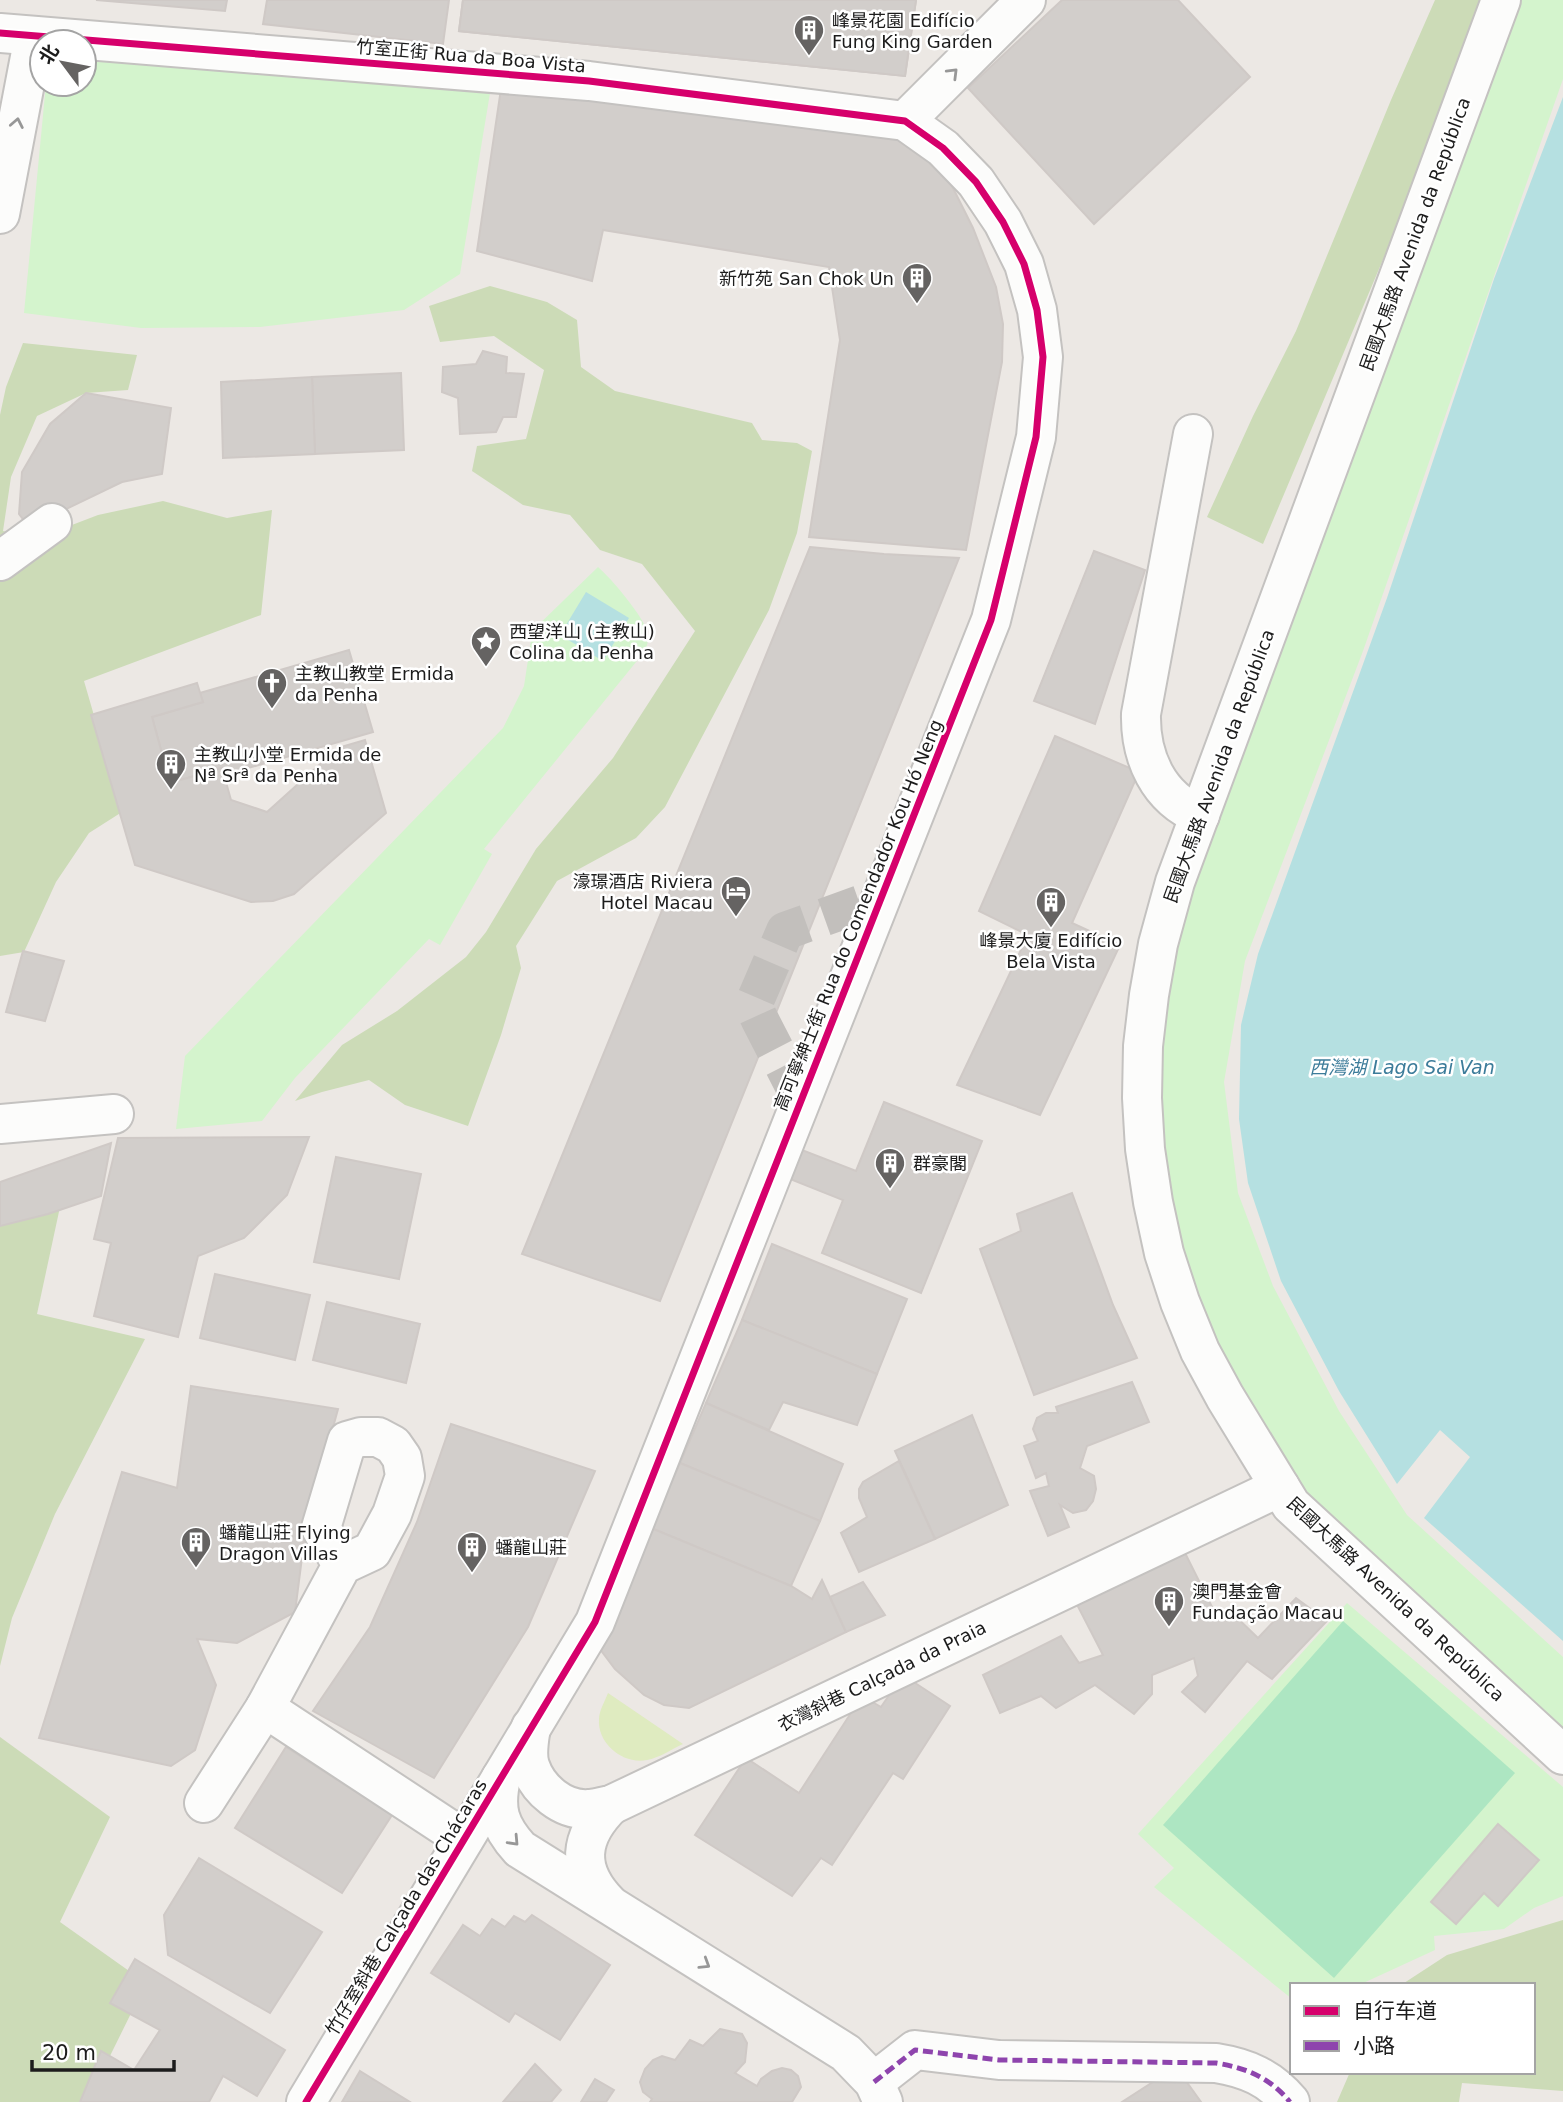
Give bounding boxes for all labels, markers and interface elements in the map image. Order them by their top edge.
place label: 峰景花園 Edifício Fung King Garden [832,10,993,52]
building icon: 峰景花園 Edifício Fung King Garden [792,13,826,57]
north arrow [28,28,98,98]
street label: 竹室正街 Rua da Boa Vista [355,36,587,76]
text: 北 [34,40,63,68]
one-way arrow [945,69,957,81]
street label: 民國大馬路 Avenida da República [1356,94,1474,374]
one-way arrow [9,117,24,129]
building icon: 新竹苑 San Chok Un [900,261,934,305]
place label: 新竹苑 San Chok Un [719,268,894,289]
place label: 西望洋山 (主教山) Colina da Penha [509,621,655,663]
place icon: 西望洋山 (主教山) Colina da Penha [469,624,503,668]
street label: 民國大馬路 Avenida da República [1160,626,1278,906]
place label: 主教山教堂 Ermida da Penha [295,663,454,705]
church icon: 主教山教堂 Ermida da Penha [255,666,289,710]
street label: 高可寧紳士街 Rua do Comendador Kou Hó Neng [770,716,946,1114]
place label: 主教山小堂 Ermida de Nª Srª da Penha [194,744,381,786]
building icon: 主教山小堂 Ermida de Nª Srª da Penha [154,747,188,791]
place label: 濠璟酒店 Riviera Hotel Macau [573,871,713,913]
hotel icon: 濠璟酒店 Riviera Hotel Macau [719,874,753,918]
building icon: 峰景大廈 Edifício Bela Vista [1034,885,1068,929]
place label: 峰景大廈 Edifício Bela Vista [980,930,1122,972]
water label: 西灣湖 Lago Sai Van [1309,1056,1495,1078]
building icon: 群豪閣 [873,1146,907,1190]
place label: 群豪閣 [913,1153,967,1174]
street label: 民國大馬路 Avenida da República [1283,1493,1509,1705]
place label: 蟠龍山莊 Flying Dragon Villas [219,1522,351,1564]
building icon: 蟠龍山莊 Flying Dragon Villas [179,1525,213,1569]
building icon: 蟠龍山莊 [455,1530,489,1574]
place label: 蟠龍山莊 [495,1537,567,1558]
place label: 澳門基金會 Fundação Macau [1192,1581,1343,1623]
building icon: 澳門基金會 Fundação Macau [1152,1584,1186,1628]
street label: 衣灣斜巷 Calçada da Praia [775,1616,989,1736]
street label: 竹仔室斜巷 Calçada das Chácaras [321,1775,491,2039]
one-way arrow [506,1833,518,1846]
one-way arrow [697,1956,710,1969]
legend [1290,1983,1535,2074]
text: 自行车道 [1353,1999,1437,2023]
scale bar [32,2028,173,2072]
text: 小路 [1353,2034,1395,2058]
text: 20 m [42,2041,96,2065]

